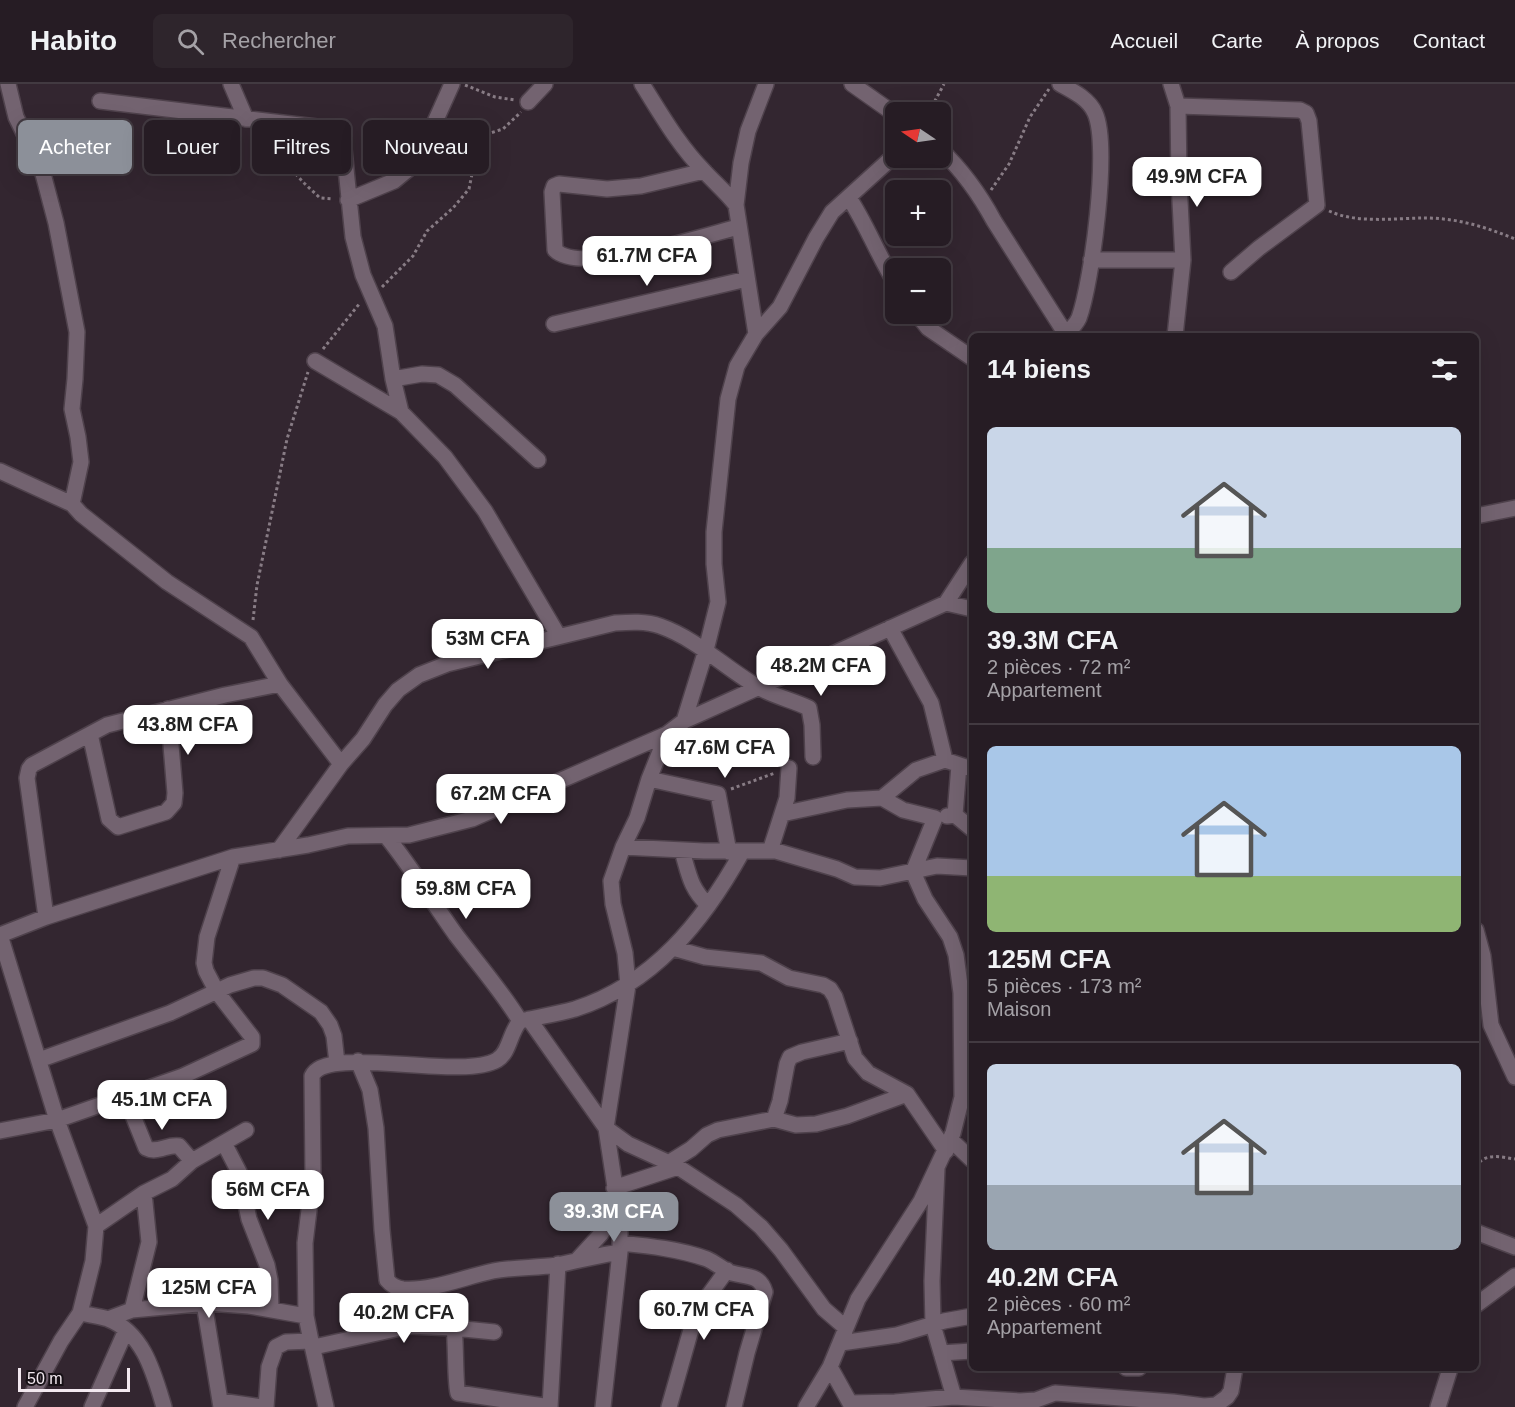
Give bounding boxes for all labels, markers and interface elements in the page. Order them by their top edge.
search box [153,14,573,68]
text: Habito [30,25,117,56]
icon: search [174,25,207,58]
text: Rechercher [222,28,336,53]
text: Accueil [1111,29,1178,52]
text: Carte [1211,29,1263,52]
text: À propos [1296,29,1380,52]
text: Contact [1413,29,1485,52]
north arrow [885,102,951,168]
map controls [885,102,951,324]
chip: Acheter [18,120,132,174]
chip: Louer [144,120,240,174]
chip: Filtres [252,120,351,174]
chip: Nouveau [363,120,489,174]
pin: 49.9M CFA [1128,157,1266,208]
text: 49.9M CFA [1146,165,1248,187]
button: + [885,180,951,246]
pin: 61.7M CFA [578,236,716,287]
text: 61.7M CFA [596,244,698,266]
button: − [885,258,951,324]
icon: filters [1428,353,1461,386]
text: 14 biens [987,354,1091,384]
icon: home [1170,466,1278,574]
pin: 53M CFA [433,619,543,670]
text: 39.3M CFA [987,625,1119,655]
text: 53M CFA [446,627,530,649]
pin: 48.2M CFA [752,646,890,697]
text: 48.2M CFA [770,654,872,676]
text: 2 pièces · 72 m² [987,656,1130,678]
text: Appartement [987,679,1102,701]
pin: 43.8M CFA [119,705,257,756]
text: 43.8M CFA [137,713,239,735]
pin: 47.6M CFA [656,728,794,779]
text: 47.6M CFA [674,736,776,758]
pin: 67.2M CFA [432,774,570,825]
text: 67.2M CFA [450,782,552,804]
icon: home [1170,785,1278,893]
pin: 59.8M CFA [397,869,535,920]
text: 59.8M CFA [415,877,517,899]
text: 125M CFA [987,944,1111,974]
text: 5 pièces · 173 m² [987,975,1142,997]
text: Maison [987,998,1051,1020]
pin: 45.1M CFA [93,1080,231,1131]
text: 45.1M CFA [111,1088,213,1110]
icon: home [1170,1103,1278,1211]
pin: 56M CFA [213,1170,323,1221]
text: 56M CFA [226,1178,310,1200]
pin: 39.3M CFA [545,1192,683,1243]
text: 39.3M CFA [563,1200,665,1222]
text: 40.2M CFA [987,1262,1119,1292]
pin: 125M CFA [147,1268,271,1319]
text: 125M CFA [161,1276,257,1298]
pin: 60.7M CFA [635,1290,773,1341]
pin: 40.2M CFA [335,1293,473,1344]
text: 2 pièces · 60 m² [987,1293,1130,1315]
text: 60.7M CFA [653,1298,755,1320]
text: 40.2M CFA [353,1301,455,1323]
text: Appartement [987,1316,1102,1338]
scale bar [18,1365,130,1392]
text: 50 m [27,1370,63,1387]

